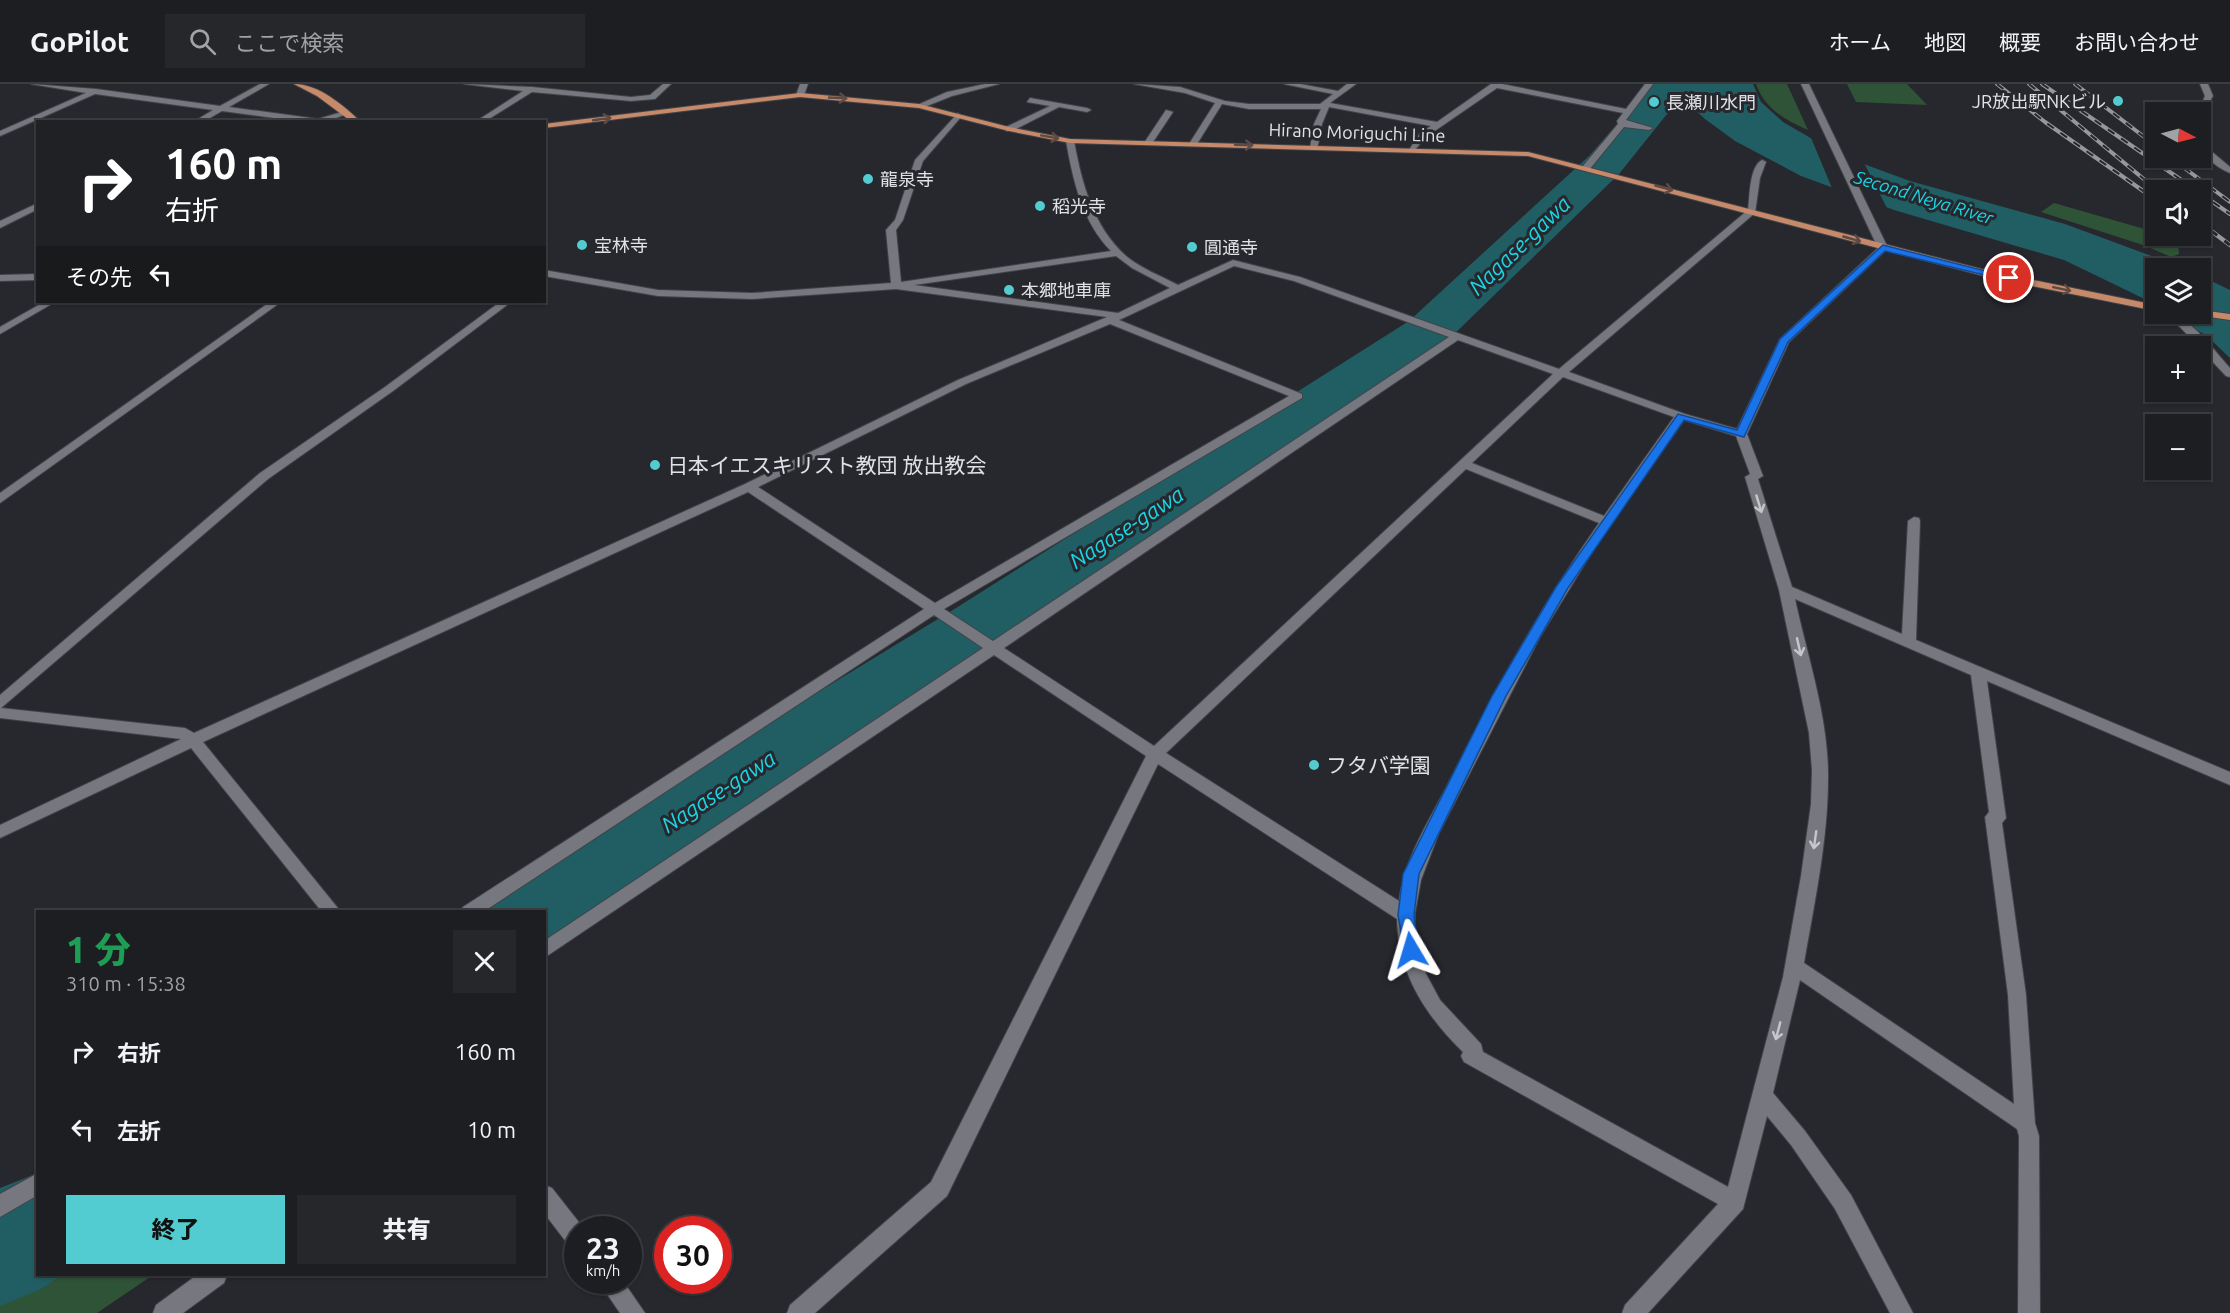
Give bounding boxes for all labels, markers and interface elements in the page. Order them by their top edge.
search box [165,14,585,68]
icon: search [186,25,219,58]
text: GoPilot [30,26,129,57]
text: ここで検索 [234,30,344,55]
text: ホーム [1829,30,1891,54]
text: 地図 [1924,30,1966,54]
text: 概要 [1999,30,2041,54]
text: お問い合わせ [2074,30,2200,54]
place label: JR放出駅NKビル [1972,91,2106,111]
one-way arrow [827,92,847,103]
place label: 長瀬川水門 [1666,92,1756,112]
marker: JR放出駅NKビル [2111,94,2125,108]
marker: 長瀬川水門 [1647,95,1661,109]
north arrow [2145,102,2211,168]
map controls [2145,102,2211,480]
one-way arrow [592,113,612,124]
street label: Hirano Moriguchi Line [1268,119,1446,145]
one-way arrow [1039,132,1059,143]
text: 160 m [165,140,282,187]
one-way arrow [1234,140,1254,151]
icon: right [66,144,144,222]
water label: Second Neya River [1851,166,1997,228]
place label: 龍泉寺 [880,169,934,189]
marker: 龍泉寺 [861,172,875,186]
button: sound [2145,180,2211,246]
one-way arrow [1654,183,1673,194]
water label: Nagase-gawa [1463,190,1575,299]
text: 右折 [165,195,219,225]
place label: 稻光寺 [1052,196,1106,216]
marker: 稻光寺 [1033,199,1047,213]
one-way arrow [1842,234,1861,245]
place label: 宝林寺 [594,235,648,255]
place label: 圓通寺 [1204,237,1258,257]
marker: 宝林寺 [575,238,589,252]
marker: 圓通寺 [1185,240,1199,254]
pin [1983,252,2034,303]
icon: left [144,258,177,291]
button: layers [2145,258,2211,324]
icon: arrive [1992,261,2025,294]
text: その先 [66,264,132,289]
place label: 本郷地車庫 [1021,280,1111,300]
marker: 本郷地車庫 [1002,283,1016,297]
one-way arrow [2052,284,2071,295]
button: + [2145,336,2211,402]
button: − [2145,414,2211,480]
place label: 日本イエスキリスト教団 放出教会 [667,453,987,477]
marker: 日本イエスキリスト教団 放出教会 [648,458,662,472]
water label: Nagase-gawa [1064,481,1188,573]
one-way arrow [1754,495,1765,514]
one-way arrow [1794,638,1806,657]
water label: Nagase-gawa [656,745,780,837]
place label: フタバ学園 [1326,753,1431,777]
marker: フタバ学園 [1307,758,1321,772]
one-way arrow [1809,830,1820,849]
position arrow [1379,918,1443,982]
text: 1 分 [66,929,131,970]
button: close [453,930,516,993]
text: 310 m · 15:38 [66,972,186,995]
one-way arrow [1771,1021,1783,1040]
icon: right [66,1035,99,1068]
text: 160 m [455,1039,516,1064]
text: 右折 [117,1040,161,1065]
icon: left [66,1113,99,1146]
text: 10 m [467,1117,516,1142]
text: 左折 [117,1118,161,1143]
button: 終了 [66,1195,285,1264]
button: 共有 [297,1195,516,1264]
speed limit sign: 30 [654,1216,732,1294]
text: 23 [586,1231,620,1265]
text: km/h [586,1262,620,1279]

